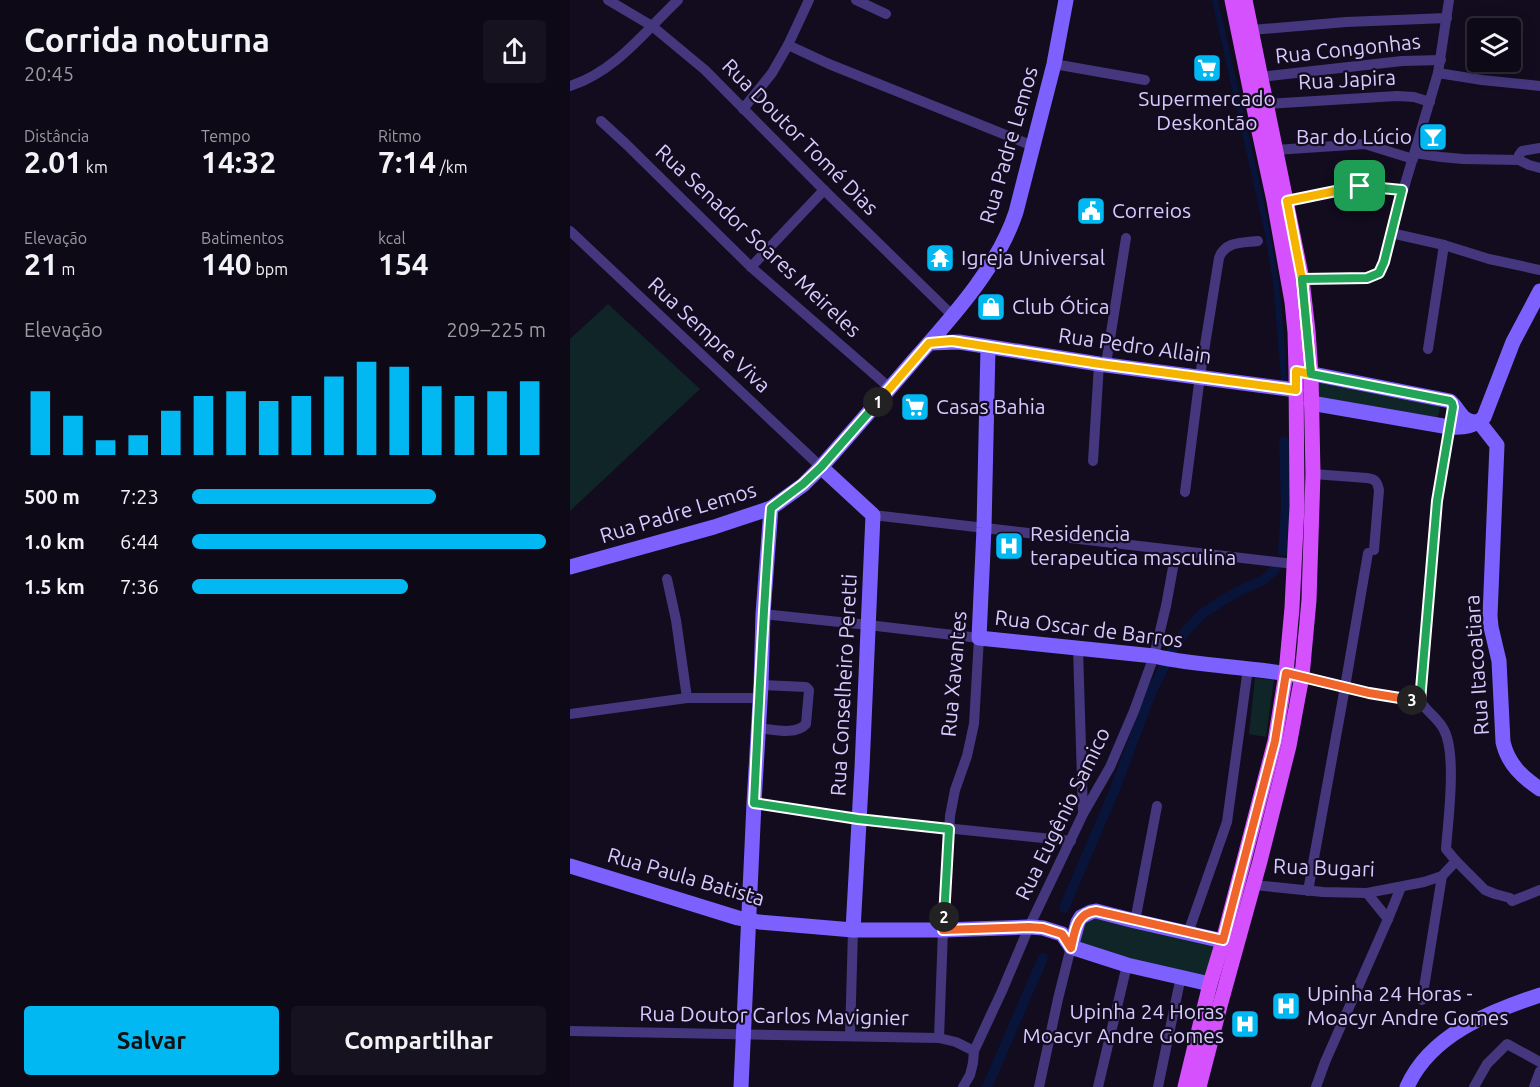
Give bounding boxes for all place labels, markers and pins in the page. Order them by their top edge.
supermarket icon: Supermercado Deskontão [1191,52,1223,84]
place label: Supermercado Deskontão [1138,86,1276,134]
bar icon: Bar do Lúcio [1417,121,1449,153]
place label: Bar do Lúcio [1296,124,1412,148]
pin [1334,160,1385,211]
public building icon: Correios [1075,195,1107,227]
place label: Correios [1112,198,1191,222]
temple icon: Igreja Universal [924,242,956,274]
place label: Igreja Universal [961,245,1105,269]
shop icon: Club Ótica [975,291,1007,323]
place label: Club Ótica [1012,294,1110,318]
pin: 1 [863,387,893,417]
supermarket icon: Casas Bahia [899,391,931,423]
place label: Casas Bahia [936,394,1046,418]
place label: Residencia terapeutica masculina [1030,521,1236,569]
hospital icon: Residencia terapeutica masculina [993,530,1025,562]
pin: 3 [1397,685,1427,715]
pin: 2 [929,902,959,932]
place label: Upinha 24 Horas - Moacyr Andre Gomes [1307,981,1509,1029]
hospital icon: Upinha 24 Horas - Moacyr Andre Gomes [1270,990,1302,1022]
place label: Upinha 24 Horas Moacyr Andre Gomes [1022,999,1224,1047]
hospital icon: Upinha 24 Horas Moacyr Andre Gomes [1229,1008,1261,1040]

